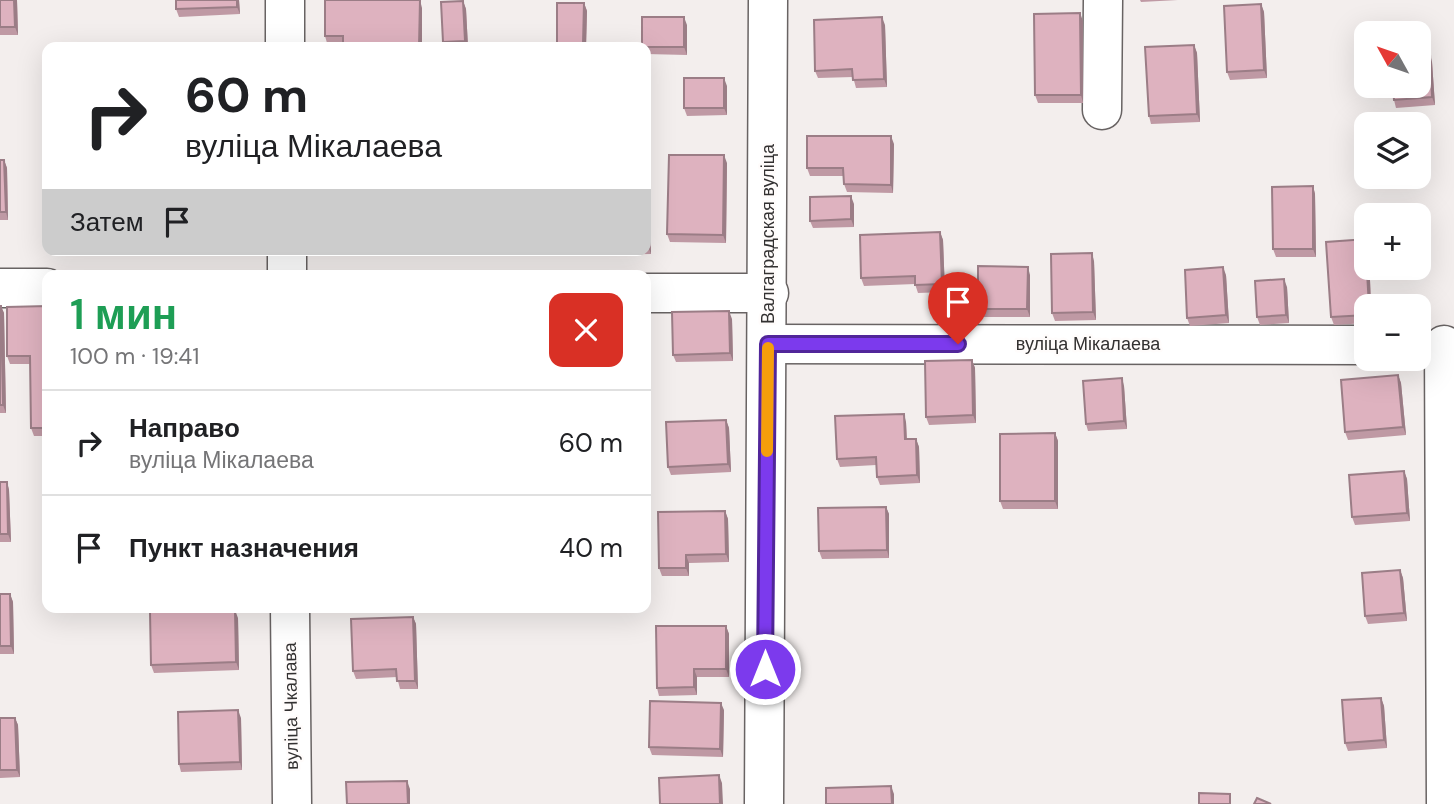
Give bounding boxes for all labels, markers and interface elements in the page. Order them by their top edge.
north arrow [1354,21,1432,98]
map controls [1354,21,1431,371]
text: 60 m [185,63,308,127]
icon: right [70,70,161,161]
button: layers [1354,112,1431,189]
text: вуліца Мікалаева [185,125,442,167]
street label: Валгаградская вуліца [756,143,780,324]
icon: arrive [158,203,196,241]
button: + [1354,203,1431,280]
text: Затем [70,205,144,239]
pin [928,272,988,344]
icon: arrive [939,283,977,321]
text: 1 мин [70,287,177,342]
button: close [549,293,623,367]
button: − [1354,294,1431,371]
street label: вуліца Мікалаева [1016,332,1161,356]
text: 100 m · 19:41 [70,341,199,371]
text: Направо [129,411,240,445]
icon: right [70,424,108,462]
text: 60 m [559,426,623,460]
text: вуліца Мікалаева [129,445,314,475]
icon: arrive [70,529,108,567]
text: Пункт назначения [129,531,359,565]
text: 40 m [559,531,623,565]
position arrow [728,632,802,706]
street label: вуліца Чкалава [278,641,304,770]

